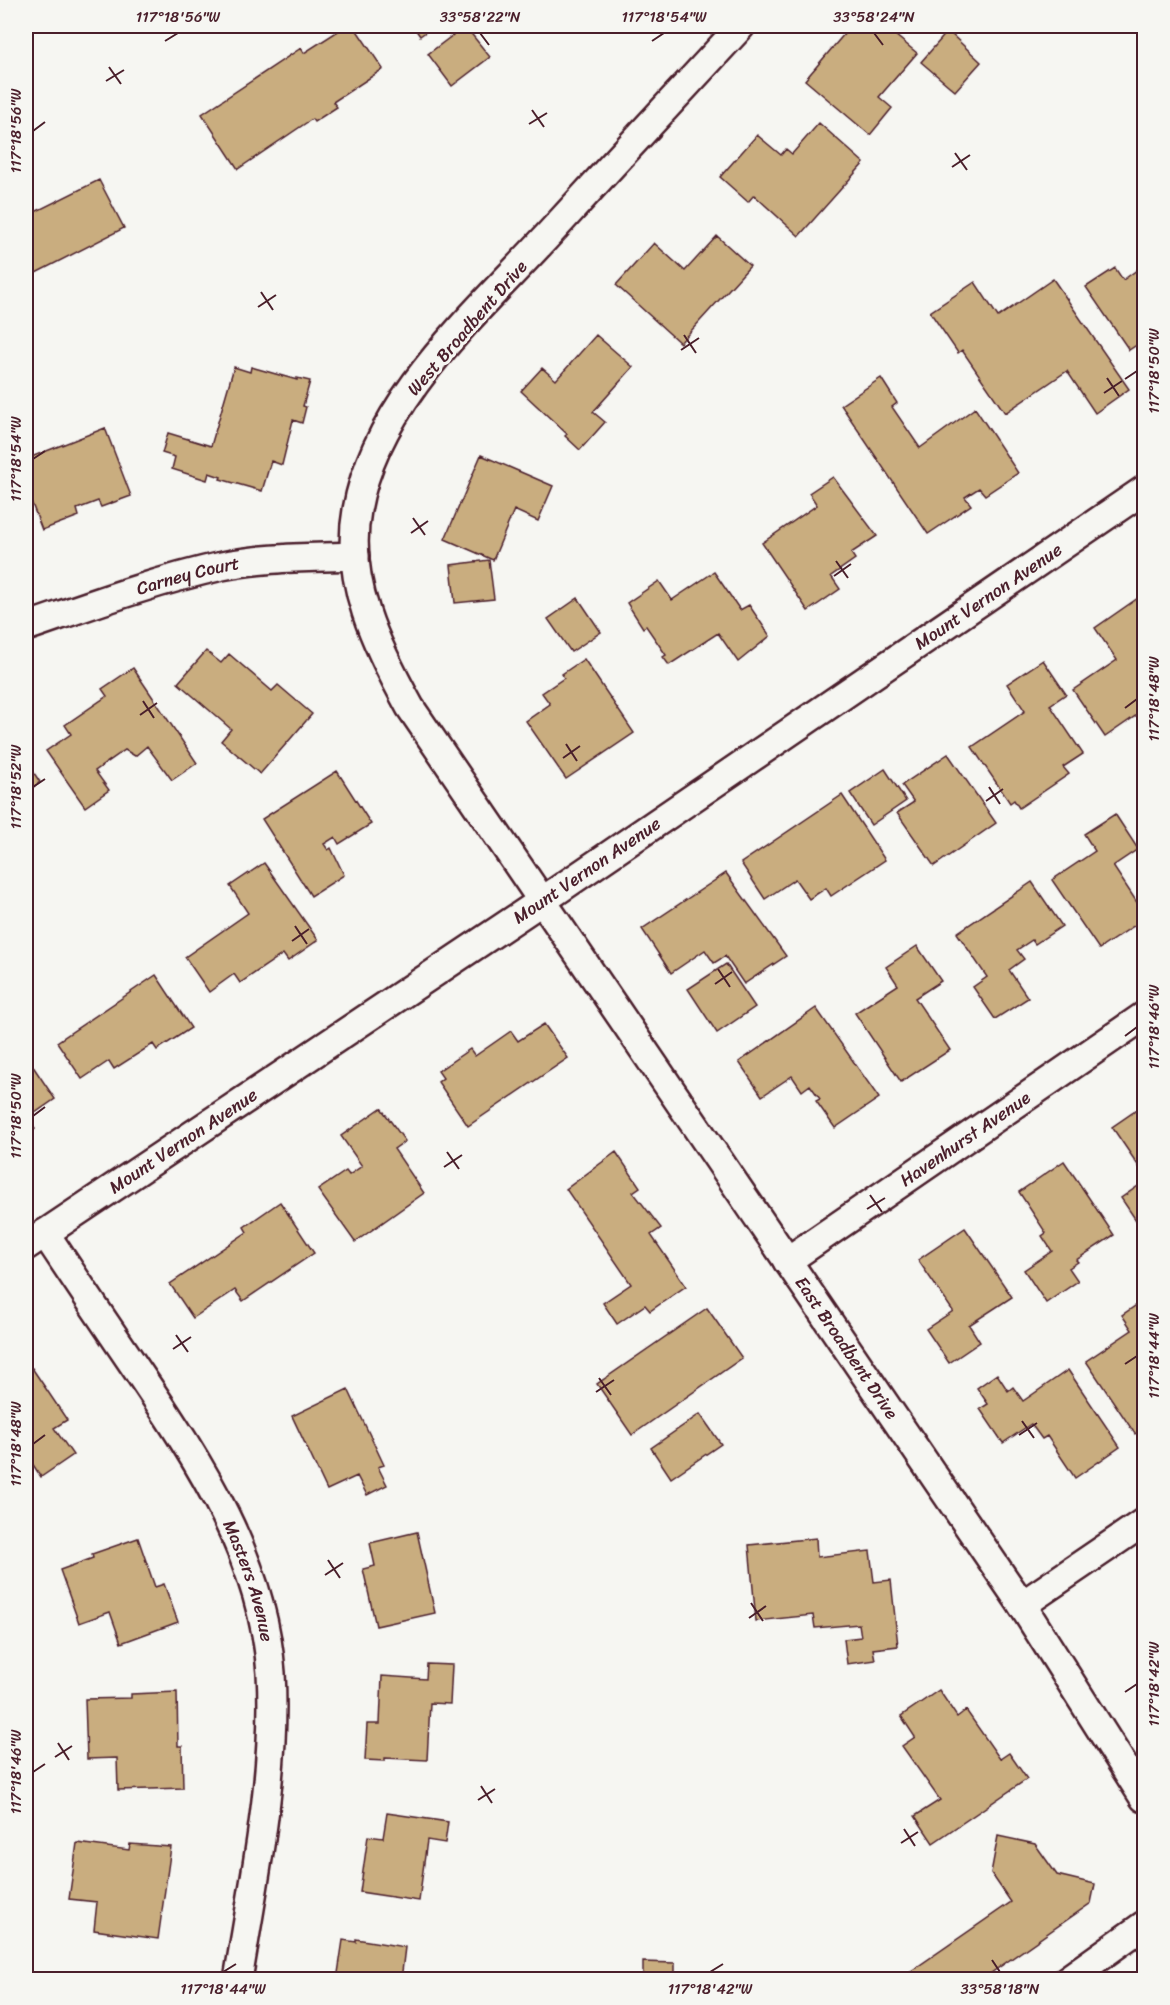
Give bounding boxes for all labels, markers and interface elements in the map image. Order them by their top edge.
text: 117°18'56"W [136,4,221,30]
text: 33°58'22"N [440,4,521,30]
text: 117°18'54"W [621,4,707,30]
text: 33°58'24"N [833,4,915,30]
text: 117°18'56"W [3,88,29,173]
street label: West Broadbent Drive [399,252,536,403]
text: 117°18'50"W [1141,328,1167,414]
text: 117°18'54"W [3,416,29,502]
street label: Mount Vernon Avenue [907,534,1069,659]
street label: Carney Court [132,547,242,605]
text: 117°18'48"W [1141,656,1167,742]
text: 117°18'52"W [3,744,29,829]
street label: Mount Vernon Avenue [506,808,668,932]
text: 117°18'46"W [1141,984,1167,1069]
text: 117°18'50"W [3,1073,29,1159]
street label: Mount Vernon Avenue [102,1079,264,1203]
street label: Havenhurst Avenue [893,1082,1038,1195]
street label: East Broadbent Drive [786,1269,907,1426]
text: 117°18'44"W [1141,1313,1167,1399]
text: 117°18'48"W [3,1401,29,1487]
street label: Masters Avenue [214,1514,283,1644]
text: 117°18'42"W [1141,1641,1167,1726]
text: 117°18'46"W [3,1729,29,1814]
text: 117°18'44"W [180,1976,266,2002]
text: 117°18'42"W [668,1976,753,2002]
text: 33°58'18"N [961,1976,1040,2002]

